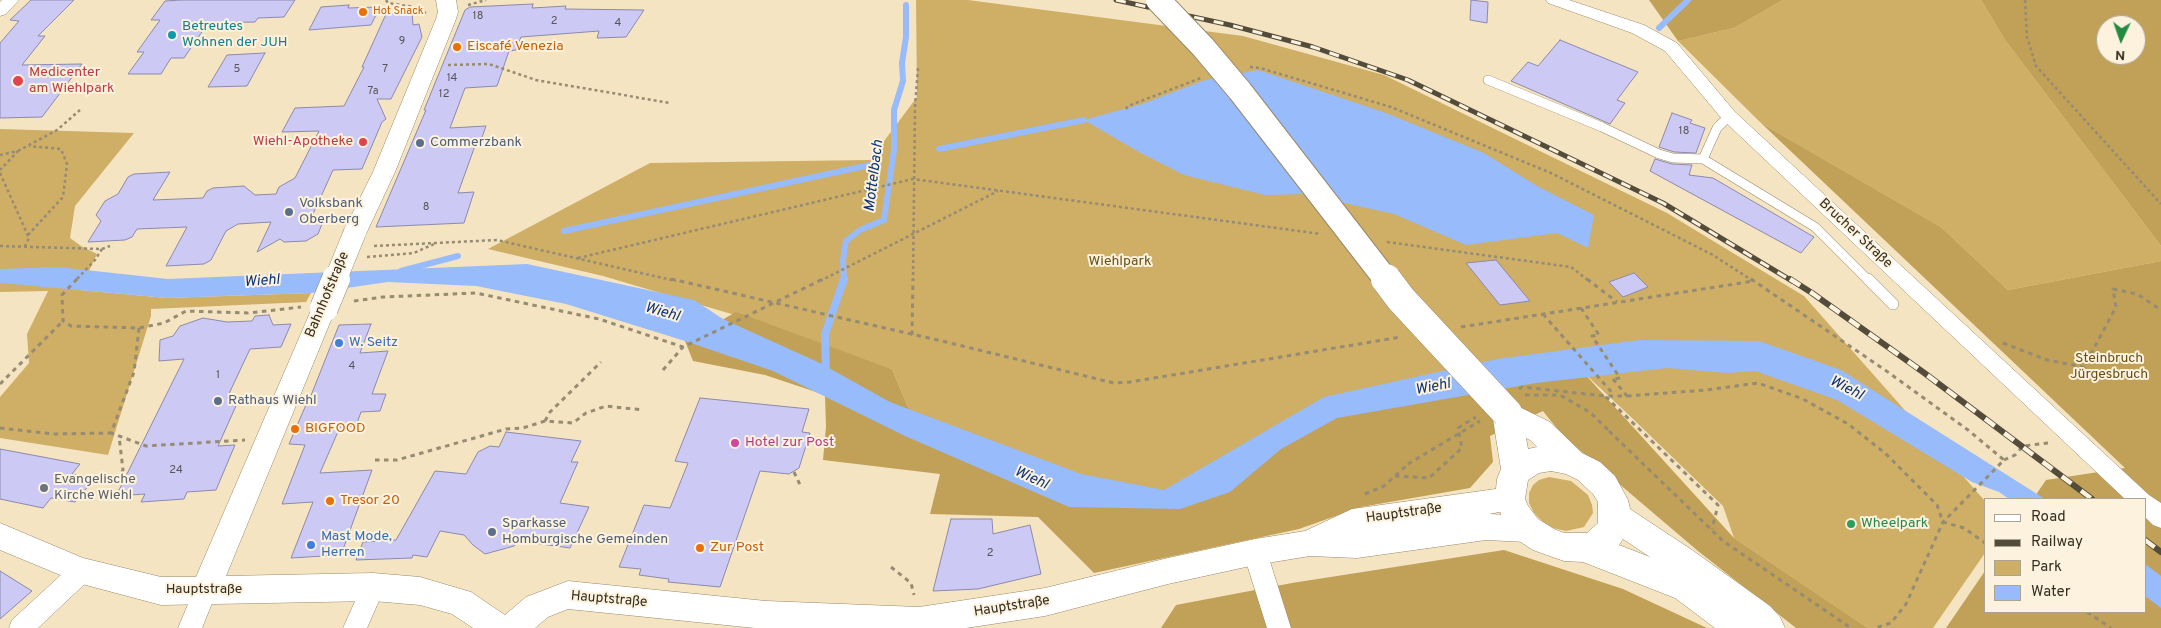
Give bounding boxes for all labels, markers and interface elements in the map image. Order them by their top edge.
place label: Hot Snack [373,5,424,19]
marker: Hot Snack [357,6,369,18]
house number: 18 [473,10,483,24]
house number: 2 [551,15,557,29]
north arrow [2096,15,2146,65]
house number: 4 [615,17,621,31]
place label: Betreutes Wohnen der JUH [182,19,288,52]
marker: Betreutes Wohnen der JUH [166,29,178,41]
house number: 9 [399,35,405,49]
place label: Eiscafé Venezia [467,39,564,55]
marker: Eiscafé Venezia [451,41,463,53]
text: N [2115,46,2126,63]
house number: 5 [234,63,240,77]
house number: 7 [382,63,388,77]
place label: Medicenter am Wiehlpark [29,65,115,98]
house number: 14 [447,72,457,86]
marker: Medicenter am Wiehlpark [11,74,25,88]
house number: 7a [367,85,379,99]
house number: 12 [439,88,449,102]
house number: 18 [1679,125,1689,139]
place label: Wiehl-Apotheke [253,134,353,150]
place label: Commerzbank [430,135,522,151]
marker: Wiehl-Apotheke [357,136,369,148]
marker: Commerzbank [414,137,426,149]
water label: Mottelbach [862,139,888,213]
place label: Volksbank Oberberg [299,196,363,228]
street label: Brucher Straße [1815,196,1895,272]
house number: 8 [423,201,429,215]
marker: Volksbank Oberberg [283,206,295,218]
street label: Bahnhofstraße [302,250,354,340]
park label: Wiehlpark [1089,254,1151,270]
water label: Wiehl [244,272,280,292]
water label: Wiehl [643,299,681,327]
place label: W. Seitz [349,335,398,351]
marker: W. Seitz [333,337,345,349]
park label: Steinbruch Jürgesbruch [2070,351,2148,384]
house number: 4 [349,360,355,374]
house number: 1 [216,369,220,383]
water label: Wiehl [1826,373,1866,405]
water label: Wiehl [1414,376,1452,400]
place label: Rathaus Wiehl [228,393,317,409]
marker: Rathaus Wiehl [212,395,224,407]
place label: BIGFOOD [305,421,366,437]
marker: BIGFOOD [289,423,301,435]
place label: Hotel zur Post [745,435,834,451]
marker: Hotel zur Post [729,437,741,449]
water label: Wiehl [1011,463,1051,495]
house number: 24 [169,464,183,478]
place label: Evangelische Kirche Wiehl [54,472,136,504]
marker: Evangelische Kirche Wiehl [38,482,50,494]
place label: Tresor 20 [340,493,400,509]
marker: Tresor 20 [324,495,336,507]
legend [1984,498,2146,613]
street label: Hauptstraße [1365,500,1443,528]
text: Road [2031,508,2066,527]
place label: Sparkasse Homburgische Gemeinden [502,516,668,548]
place label: Wheelpark [1861,516,1928,532]
marker: Wheelpark [1845,518,1857,530]
marker: Sparkasse Homburgische Gemeinden [486,526,498,538]
place label: Mast Mode, Herren [321,529,392,562]
text: Railway [2031,533,2083,552]
marker: Mast Mode, Herren [305,539,317,551]
place label: Zur Post [710,540,764,556]
marker: Zur Post [694,542,706,554]
house number: 2 [987,547,993,561]
text: Park [2031,558,2062,577]
street label: Hauptstraße [166,582,242,598]
text: Water [2031,583,2070,602]
street label: Hauptstraße [570,588,648,612]
street label: Hauptstraße [973,593,1051,621]

